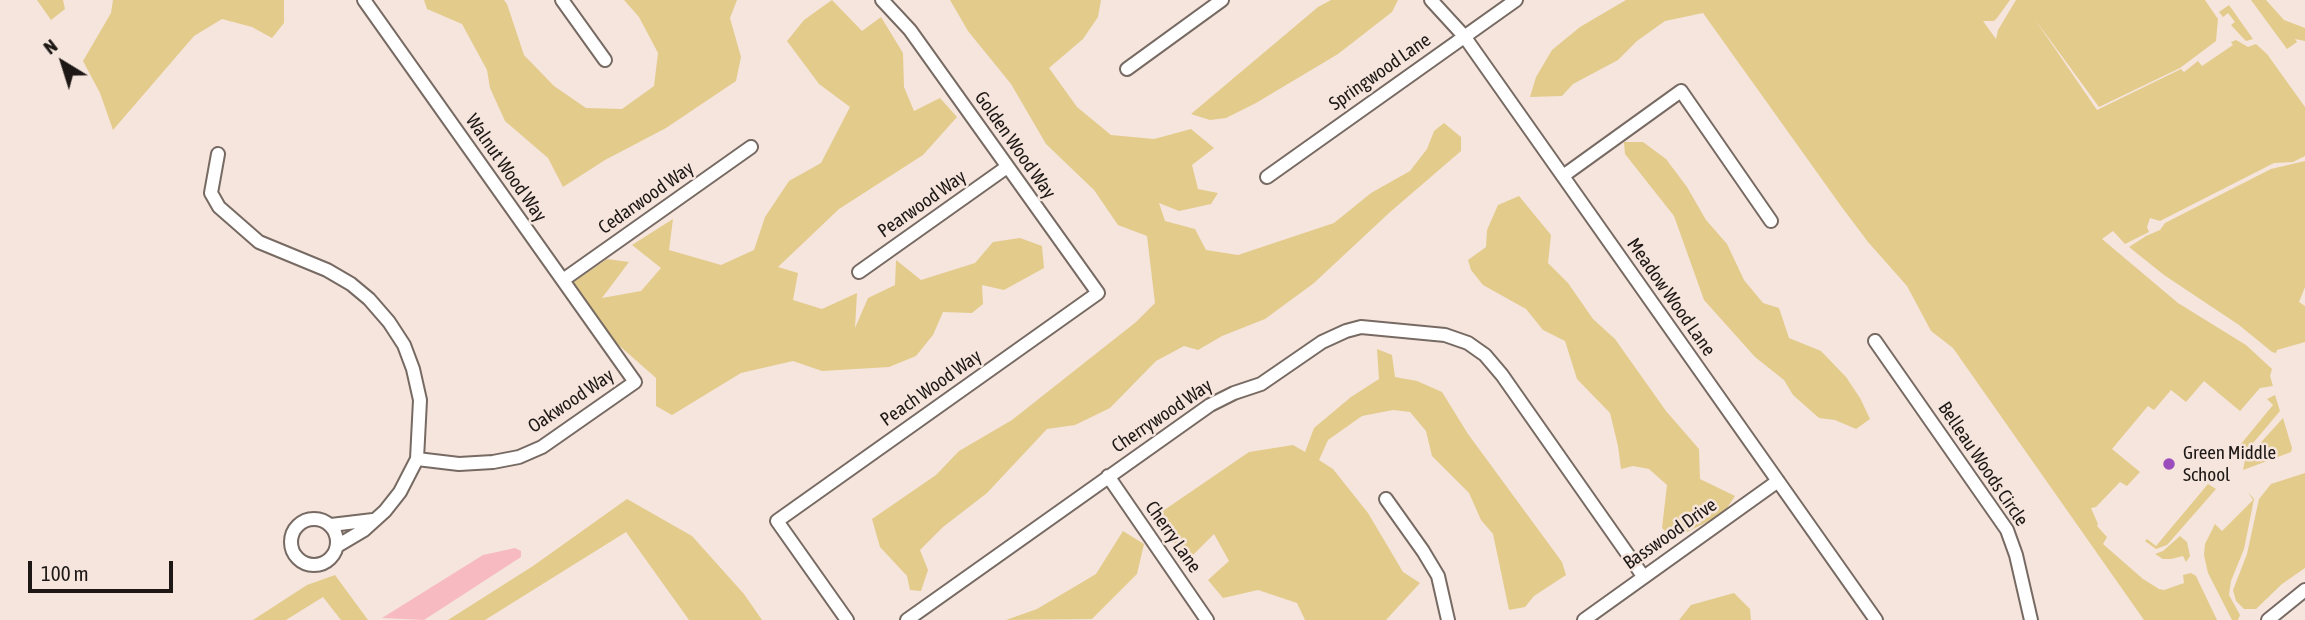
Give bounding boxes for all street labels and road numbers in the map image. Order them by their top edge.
street label: Springwood Lane [1325,29,1435,115]
street label: Golden Wood Way [970,87,1060,203]
street label: Walnut Wood Way [461,110,551,226]
street label: Cedarwood Way [594,157,698,239]
street label: Pearwood Way [873,165,971,243]
street label: Meadow Wood Lane [1622,234,1720,360]
street label: Peach Wood Way [876,345,986,431]
street label: Oakwood Way [524,364,618,438]
street label: Cherrywood Way [1108,374,1216,458]
street label: Belleau Woods Circle [1933,397,2033,531]
street label: Basswood Drive [1619,493,1721,575]
street label: Cherry Lane [1140,497,1206,577]

